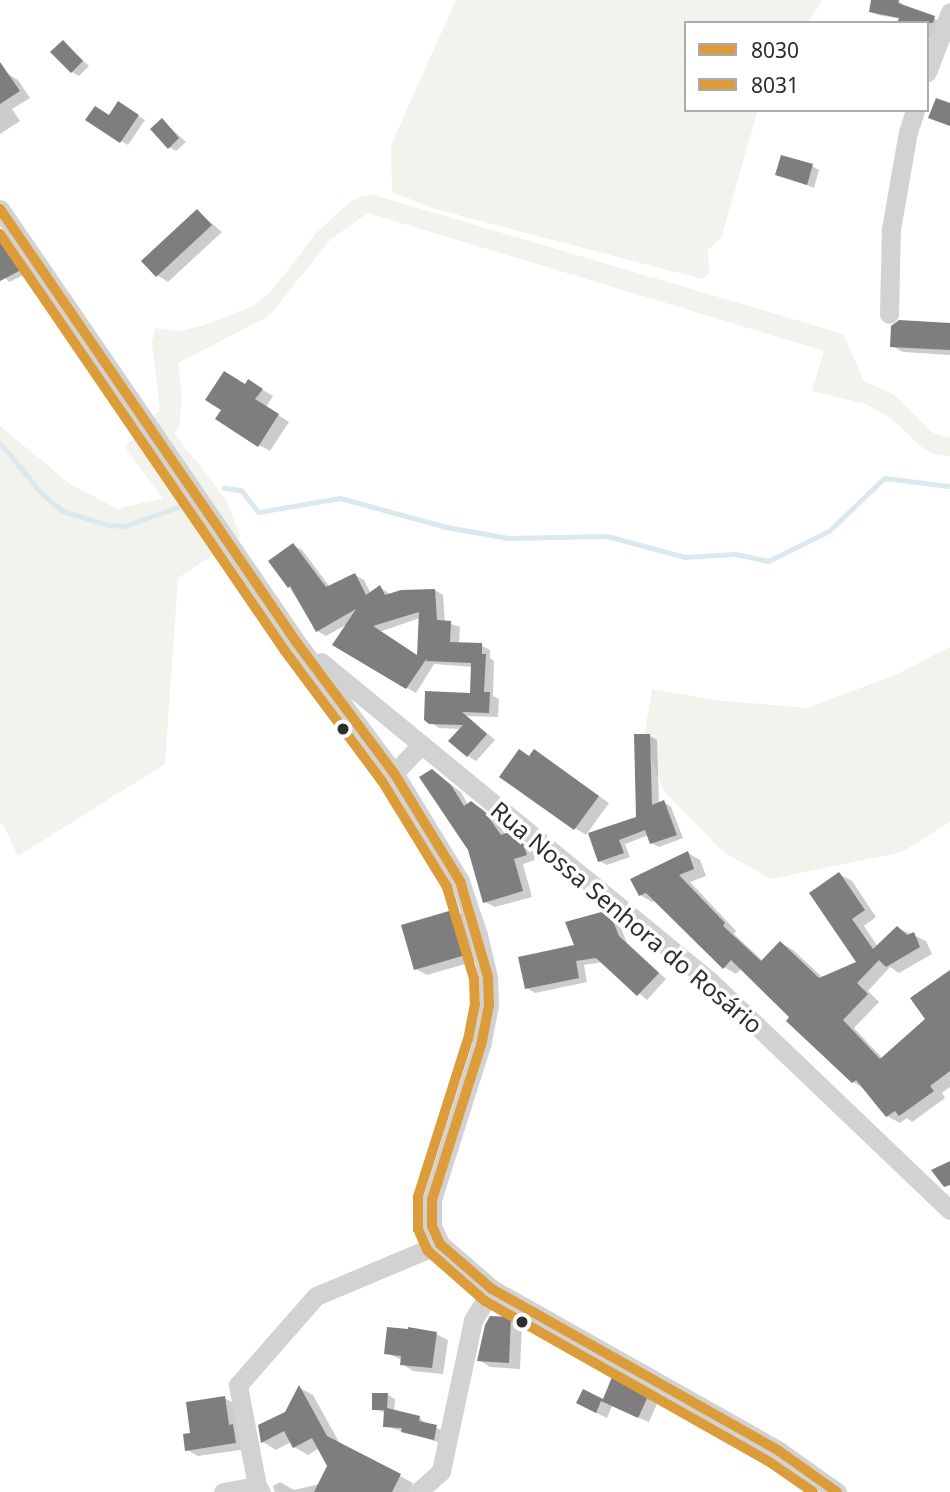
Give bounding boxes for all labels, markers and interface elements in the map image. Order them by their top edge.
legend [684,21,929,112]
text: 8030 [751,36,799,64]
text: 8031 [751,71,799,99]
unlabelled marker [336,722,350,736]
street label: Rua Nossa Senhora do Rosário [485,795,769,1039]
unlabelled marker [515,1315,529,1329]

